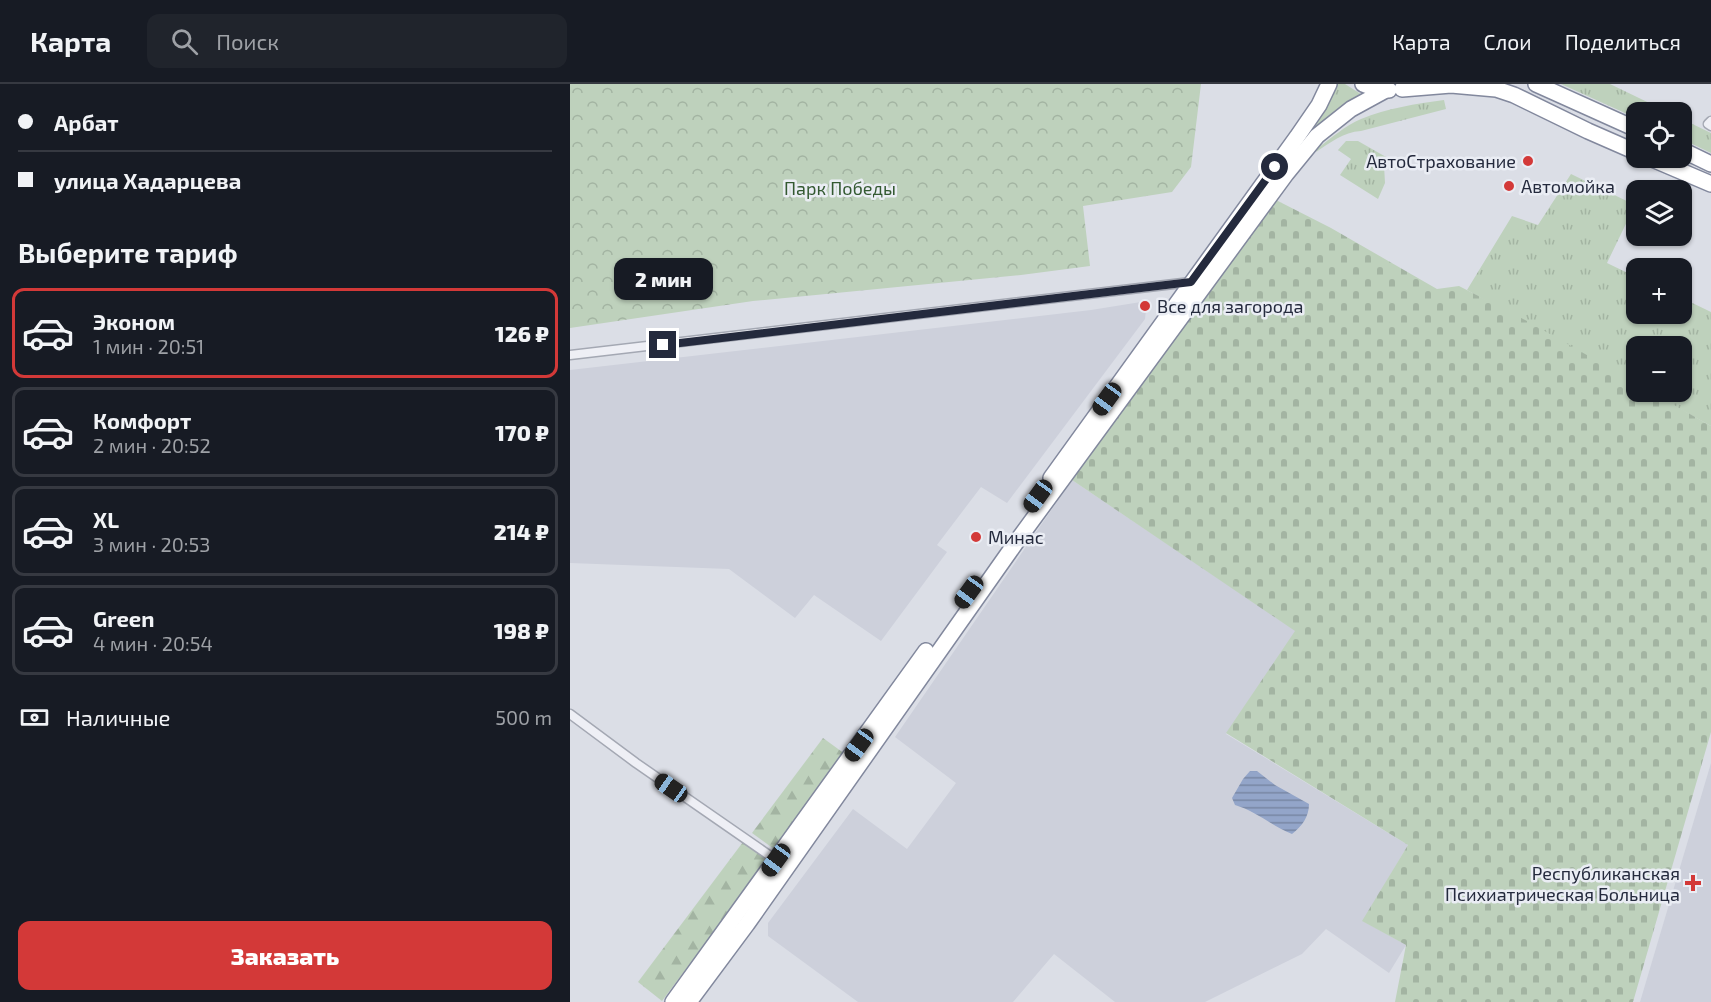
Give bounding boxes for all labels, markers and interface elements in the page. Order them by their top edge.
search box [147,14,567,68]
text: Карта [30,24,111,58]
icon: search [168,25,201,58]
text: Поиск [216,28,279,54]
text: Карта [1392,29,1451,54]
text: Слои [1484,29,1532,54]
text: Поделиться [1565,29,1681,54]
map controls [1626,102,1692,402]
button: locate [1626,102,1692,168]
text: Арбат [54,109,119,135]
place label: АвтоСтрахование [1366,150,1516,172]
route start [1261,153,1288,180]
marker: АвтоСтрахование [1521,154,1535,168]
text: улица Хадарцева [54,167,241,193]
place label: Автомойка [1521,175,1615,197]
park label: Парк Победы [784,177,896,199]
marker: Автомойка [1502,179,1516,193]
button: layers [1626,180,1692,246]
text: Выберите тариф [18,236,238,268]
callout: 2 мин [614,258,712,300]
button: + [1626,258,1692,324]
text: 2 мин [635,267,692,291]
place label: Все для загорода [1157,295,1303,317]
marker: Все для загорода [1138,299,1152,313]
icon: car [21,306,75,360]
text: Эконом [93,308,175,334]
text: 126 ₽ [495,320,549,346]
route end [649,331,676,358]
text: 1 мин · 20:51 [93,334,204,358]
button: − [1626,336,1692,402]
car [1089,379,1125,419]
icon: car [21,405,75,459]
text: Комфорт [93,407,191,433]
text: 170 ₽ [495,419,549,445]
text: 2 мин · 20:52 [93,433,211,457]
car [1020,476,1056,516]
icon: car [21,504,75,558]
text: XL [93,506,119,532]
text: 214 ₽ [494,518,549,544]
place label: Минас [988,526,1044,548]
marker: Минас [969,530,983,544]
text: 3 мин · 20:53 [93,532,210,556]
car [951,572,987,612]
icon: car [21,603,75,657]
text: Green [93,605,155,631]
text: 198 ₽ [494,617,549,643]
text: 4 мин · 20:54 [93,631,213,655]
icon: cash [18,701,51,734]
text: Наличные [66,704,170,730]
text: 500 m [495,705,552,729]
car [841,725,877,765]
car [651,770,691,806]
car [758,840,794,880]
place label: Республиканская Психиатрическая Больница [1445,862,1680,905]
marker: Республиканская Психиатрическая Больница [1684,874,1702,892]
button: Заказать [18,921,552,990]

